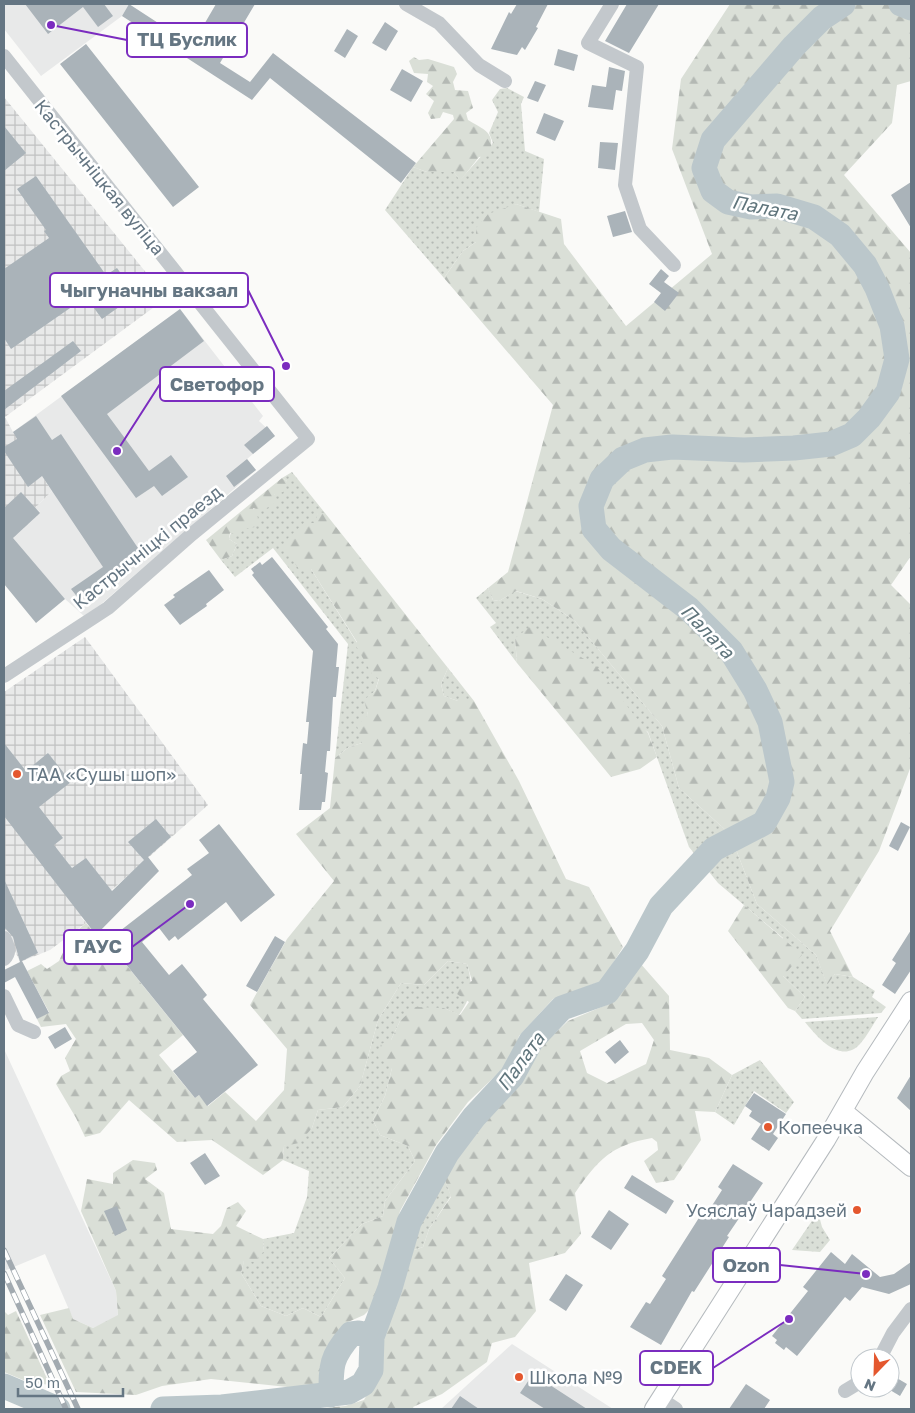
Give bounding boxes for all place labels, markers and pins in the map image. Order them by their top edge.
callout: ТЦ Буслик [127,23,247,57]
callout: Чыгуначны вакзал [50,273,248,307]
callout: Светофор [160,367,274,401]
place label: ТАА «Сушы шоп» [27,763,176,785]
marker: ТАА «Сушы шоп» [11,768,23,780]
callout: ГАУС [64,930,132,964]
place label: Копеечка [778,1116,863,1138]
marker: Копеечка [762,1121,774,1133]
place label: Усяслаў Чарадзей [686,1199,847,1221]
marker: Усяслаў Чарадзей [851,1204,863,1216]
callout: Ozon [713,1248,780,1282]
callout: CDEK [640,1351,713,1385]
place label: Школа №9 [529,1366,623,1388]
marker: Школа №9 [513,1371,525,1383]

